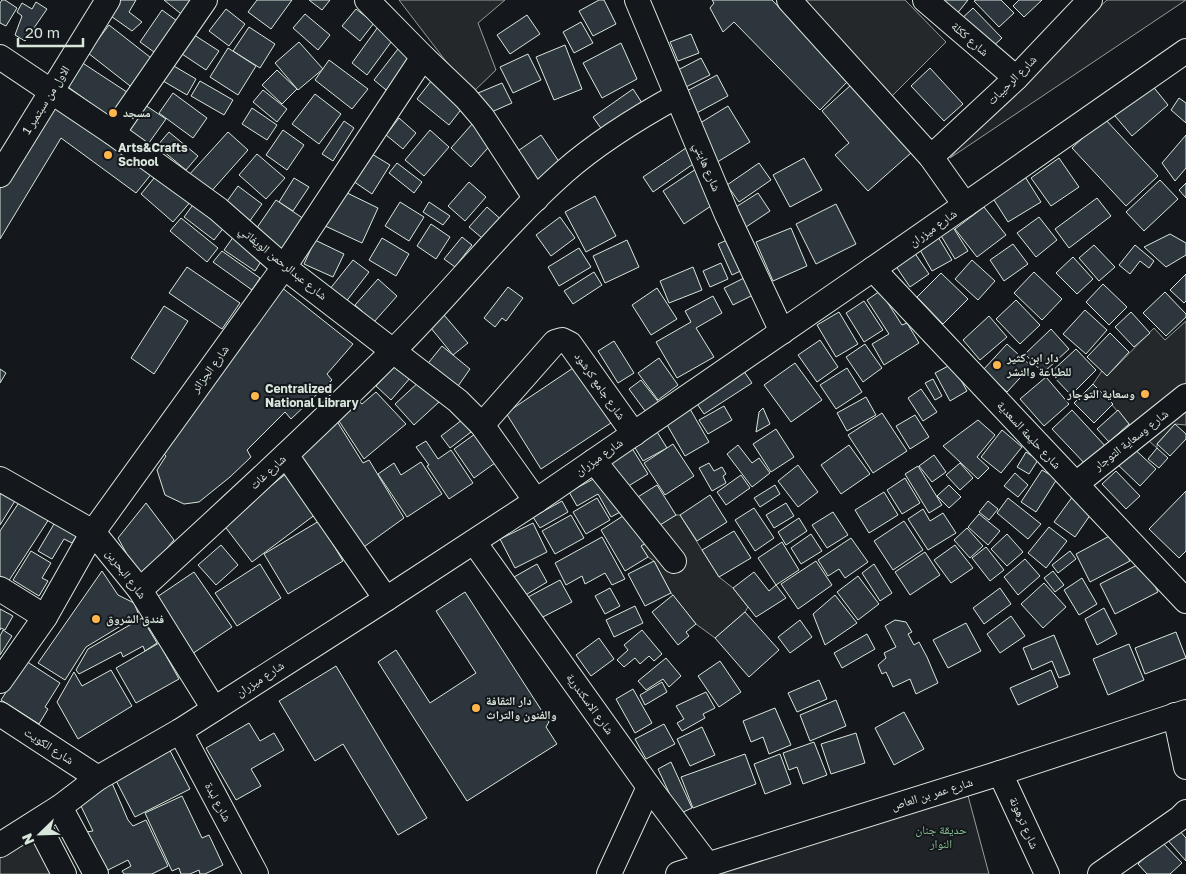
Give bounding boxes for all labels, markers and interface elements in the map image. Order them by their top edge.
scale bar [18,15,82,47]
street label: شارع ككلة [948,18,992,60]
text: 20 m [25,23,60,41]
street label: شارع الرحيبات [984,52,1040,108]
street label: الاول من سبتمبر 1 [18,62,73,137]
place label: مسجد [123,105,151,120]
marker: مسجد [107,107,119,119]
place label: Arts&Crafts School [118,140,188,169]
street label: شارع هايتي [688,140,724,195]
marker: Arts&Crafts School [102,149,114,161]
street label: شارع ميزران [906,206,960,250]
street label: شارع عبدالرحمن الويفاتي [234,222,331,305]
street label: شارع الجزائر [187,342,233,397]
street label: شارع جامع كرشود [571,349,629,423]
place label: دار ابن كثير للطباعة والنشر [1006,350,1071,379]
marker: دار ابن كثير للطباعة والنشر [991,359,1003,371]
place label: Centralized National Library [265,381,360,410]
place label: وسعاية التوجار [1066,386,1135,401]
marker: وسعاية التوجار [1139,388,1151,400]
marker: Centralized National Library [249,390,261,402]
street label: شارع حليمة السعدية [993,397,1065,473]
street label: شارع وسعاية التوجار [1090,406,1172,475]
street label: شارع ميزران [572,435,626,479]
street label: شارع غات [246,451,290,493]
street label: شارع البحرين [102,546,150,602]
place label: فندق الشروق [106,611,164,627]
marker: فندق الشروق [90,613,102,625]
street label: شارع ميزران [233,657,287,701]
street label: شارع الاسكندرية [562,670,618,738]
place label: دار الثقافة والفنون والتراث [486,693,557,723]
marker: دار الثقافة والفنون والتراث [470,702,482,714]
street label: شارع الكويت [21,724,77,768]
street label: شارع عمر بن العاص [889,774,975,814]
street label: شارع لبدة [201,780,235,825]
street label: شارع ترهونة [1005,795,1043,852]
north arrow [15,809,65,859]
park label: حديقة جنان النوار [915,822,967,851]
text: N [18,831,37,847]

